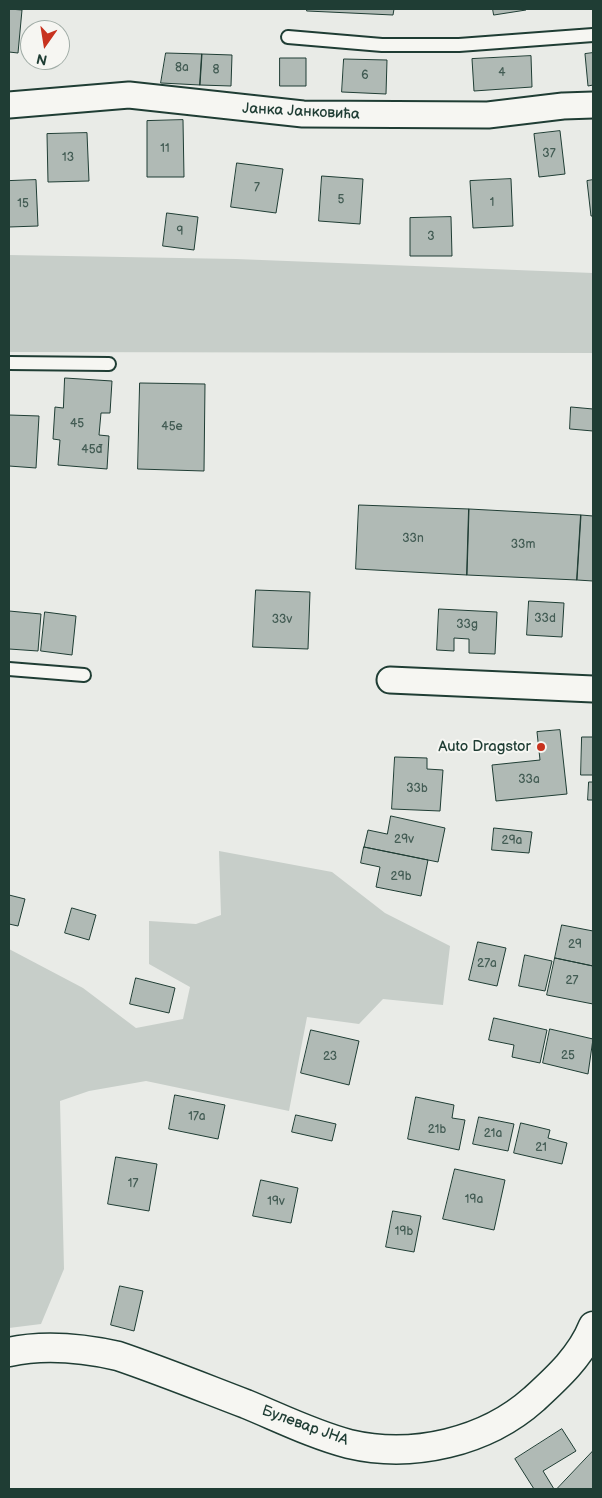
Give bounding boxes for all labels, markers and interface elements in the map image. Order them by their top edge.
north arrow [20,20,70,70]
text: N [35,50,49,69]
house number: 8a [175,61,189,75]
house number: 8 [213,63,219,77]
house number: 4 [498,66,506,80]
house number: 6 [361,69,369,83]
street label: Јанка Јанковића [242,100,360,124]
house number: 11 [160,142,170,156]
house number: 37 [542,147,556,161]
house number: 13 [62,151,74,165]
house number: 7 [254,181,260,195]
house number: 5 [338,193,344,207]
house number: 1 [490,196,494,210]
house number: 15 [17,197,29,211]
house number: 9 [177,225,183,239]
house number: 3 [427,230,435,244]
house number: 45 [70,417,84,431]
house number: 45e [161,420,183,434]
house number: 45đ [81,443,103,457]
house number: 33n [402,532,424,546]
house number: 33m [511,538,535,552]
house number: 33d [534,612,556,626]
house number: 33v [272,613,292,627]
house number: 33g [456,618,478,632]
place label: Auto Dragstor [438,738,531,756]
marker: Auto Dragstor [535,741,547,753]
house number: 33a [518,773,540,787]
house number: 33b [406,782,428,796]
house number: 29v [394,833,414,847]
house number: 29a [502,834,522,848]
house number: 29b [391,870,411,884]
house number: 29 [568,938,582,952]
house number: 27a [477,957,497,971]
house number: 27 [566,974,578,988]
house number: 25 [561,1049,575,1063]
house number: 23 [323,1050,337,1064]
house number: 17a [188,1110,206,1124]
house number: 21b [428,1123,446,1137]
house number: 21a [484,1127,502,1141]
house number: 21 [535,1141,547,1155]
house number: 17 [128,1177,138,1191]
house number: 19a [465,1193,483,1207]
house number: 19v [267,1195,285,1209]
house number: 19b [395,1225,413,1239]
street label: Булевар ЈНА [259,1402,351,1450]

